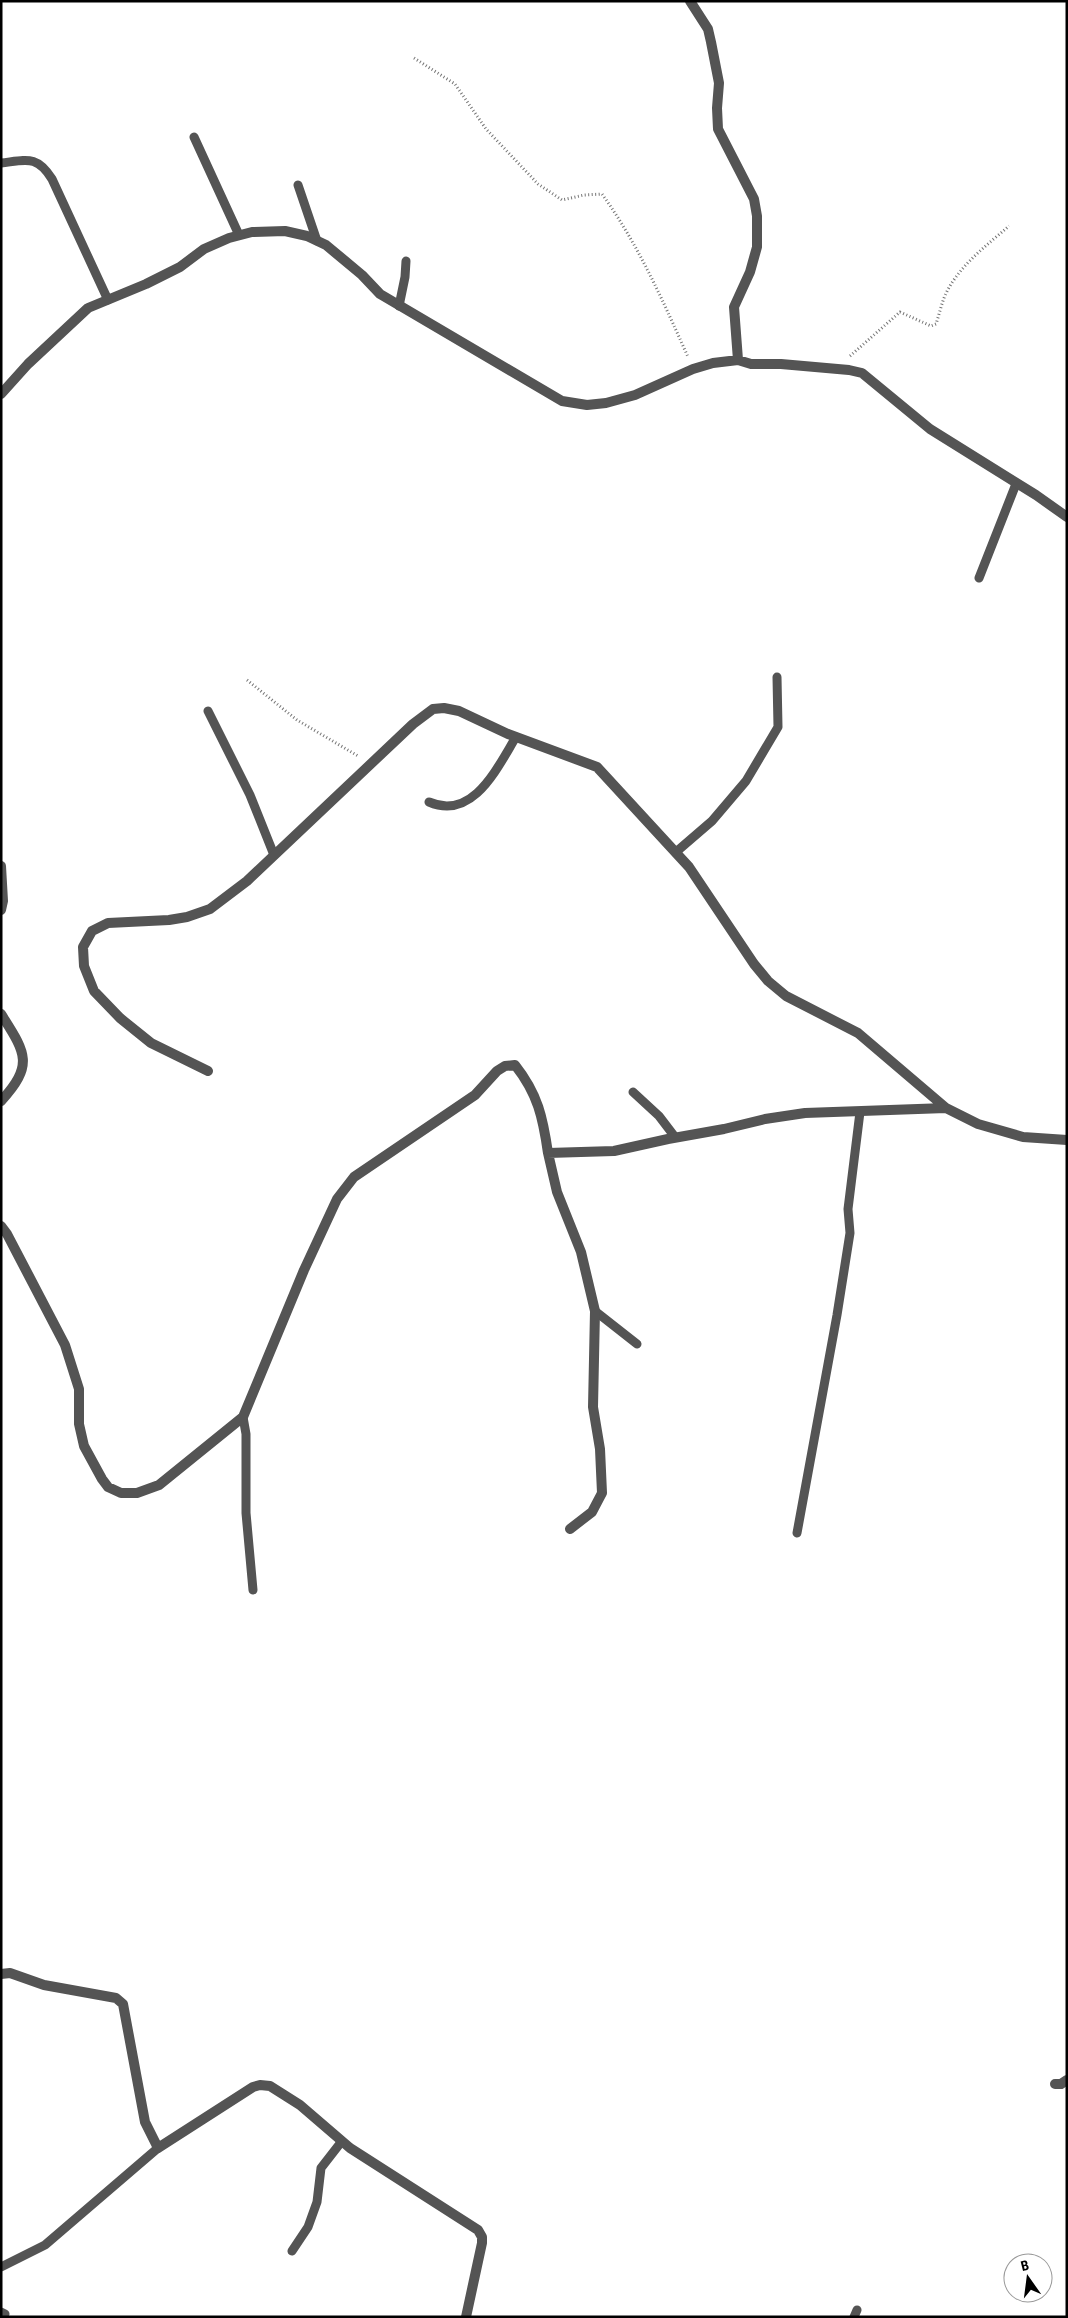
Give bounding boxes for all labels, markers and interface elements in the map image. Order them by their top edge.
north arrow [1003,2253,1053,2303]
text: B [1019,2257,1031,2274]

